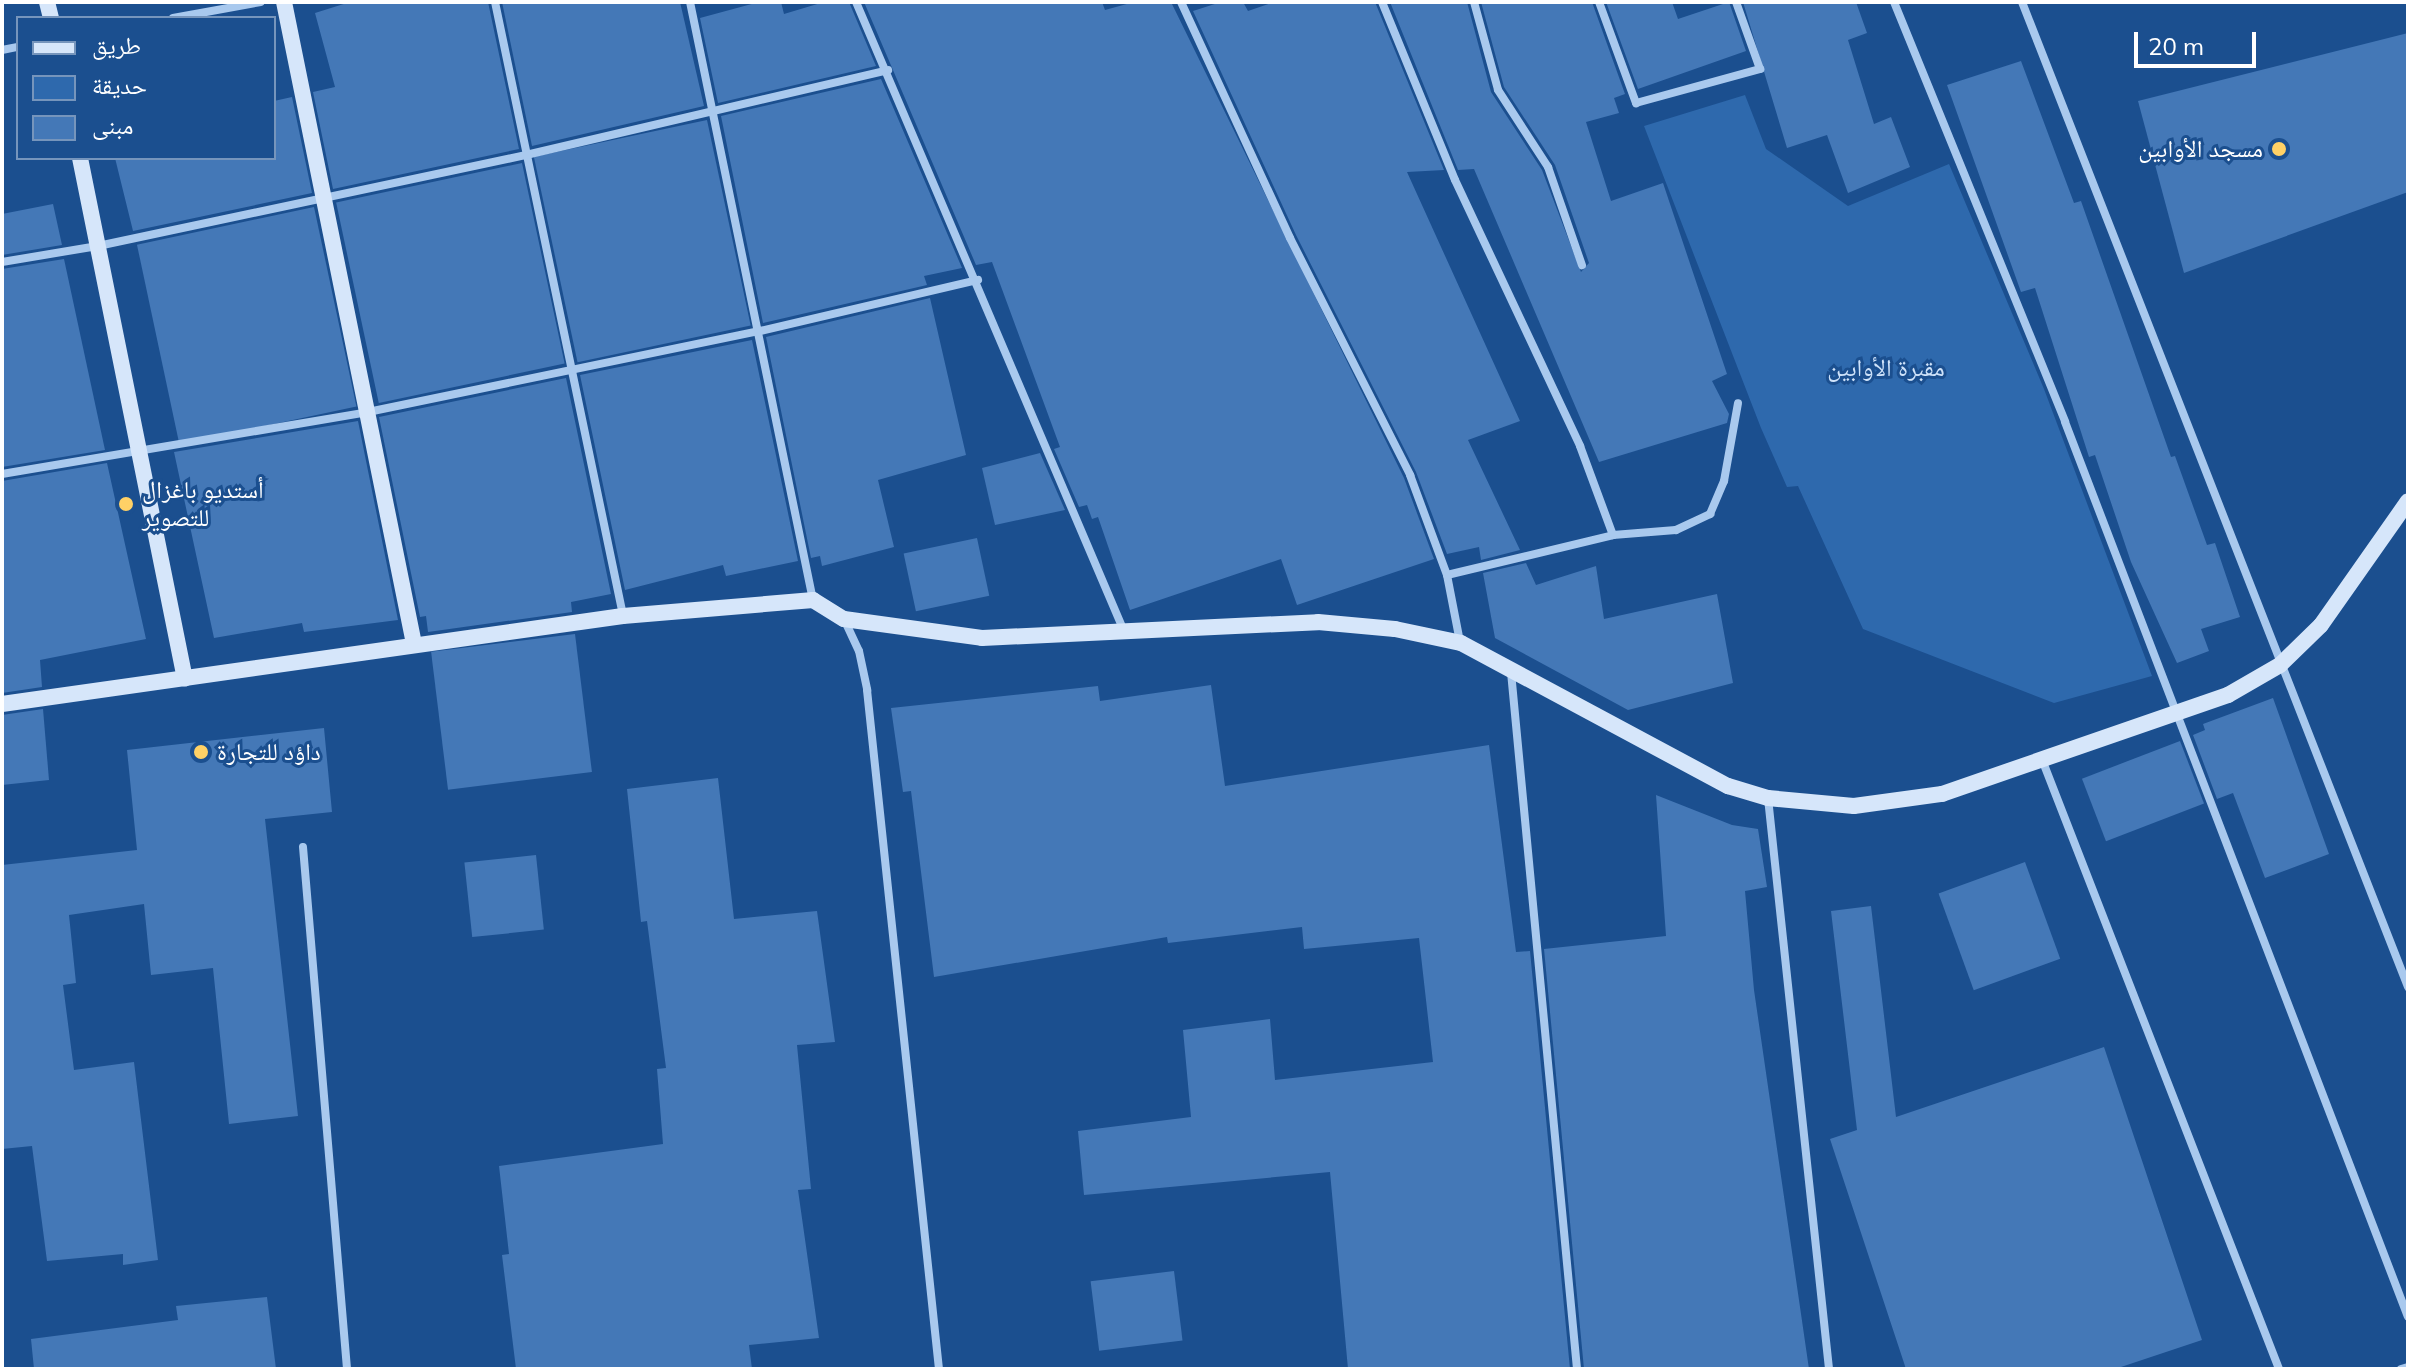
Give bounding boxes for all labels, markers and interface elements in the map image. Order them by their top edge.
legend [16,16,276,160]
scale bar [2138,16,2260,66]
text: طريق [92,30,141,60]
text: 20 m [2148,31,2204,61]
text: حديقة [92,70,147,100]
text: مبنى [92,110,133,140]
place label: مسجد الأوابين [2138,135,2263,163]
marker: مسجد الأوابين [2270,140,2288,158]
park label: مقبرة الأوابين [1827,354,1945,382]
place label: أستديو باغزال للتصوير [142,476,264,532]
marker: أستديو باغزال للتصوير [117,495,135,513]
place label: داؤد للتجارة [217,738,321,766]
marker: داؤد للتجارة [192,743,210,761]

